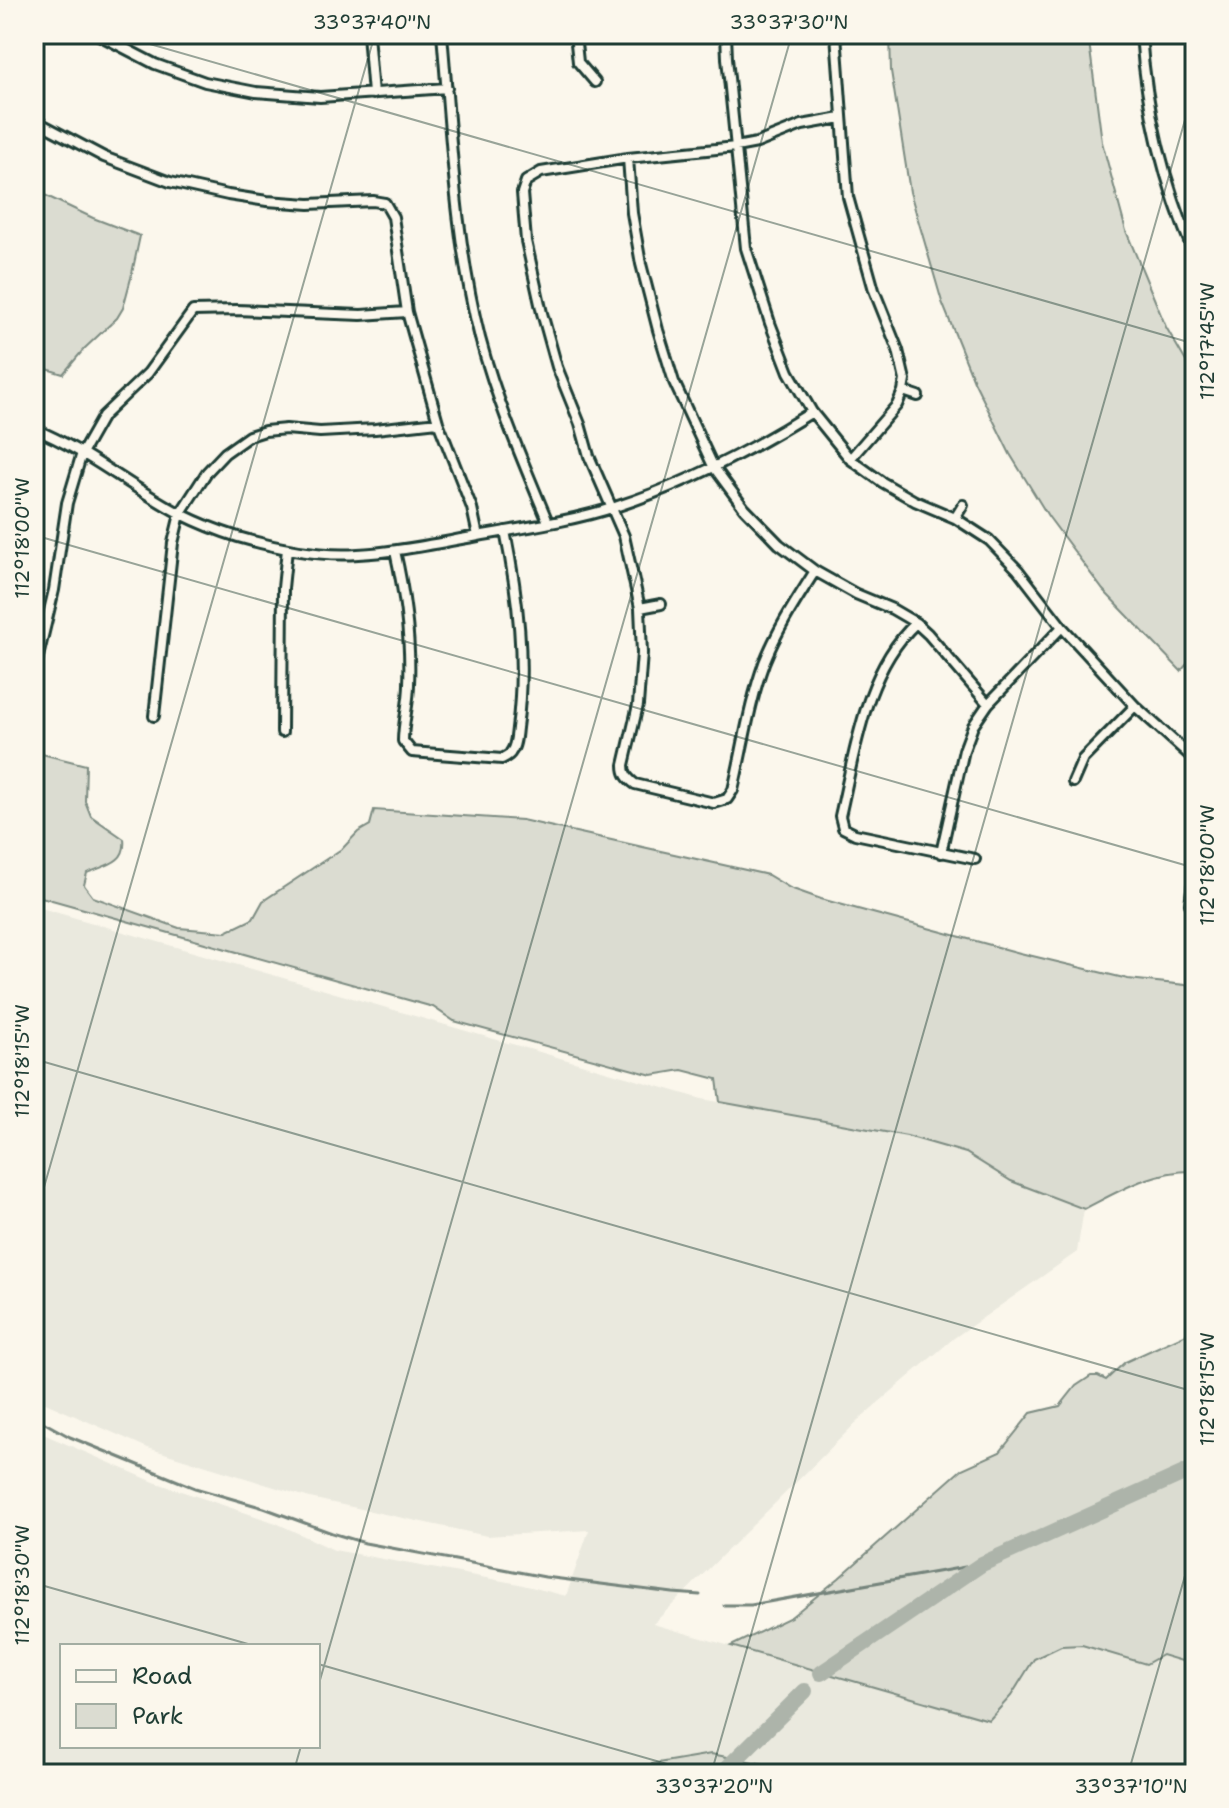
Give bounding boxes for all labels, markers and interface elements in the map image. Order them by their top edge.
text: 33°37'40"N [313,9,431,35]
text: 33°37'30"N [730,9,848,35]
text: 112°17'45"W [1194,282,1220,400]
text: 112°18'00"W [9,477,35,599]
text: 112°18'00"W [1194,804,1220,926]
text: 112°18'15"W [9,1004,35,1118]
text: 112°18'15"W [1194,1332,1220,1446]
text: 112°18'30"W [9,1524,35,1646]
legend [60,1644,320,1748]
text: Road [132,1660,192,1692]
text: Park [132,1700,184,1732]
text: 33°37'20"N [655,1773,773,1799]
text: 33°37'10"N [1074,1773,1188,1799]

